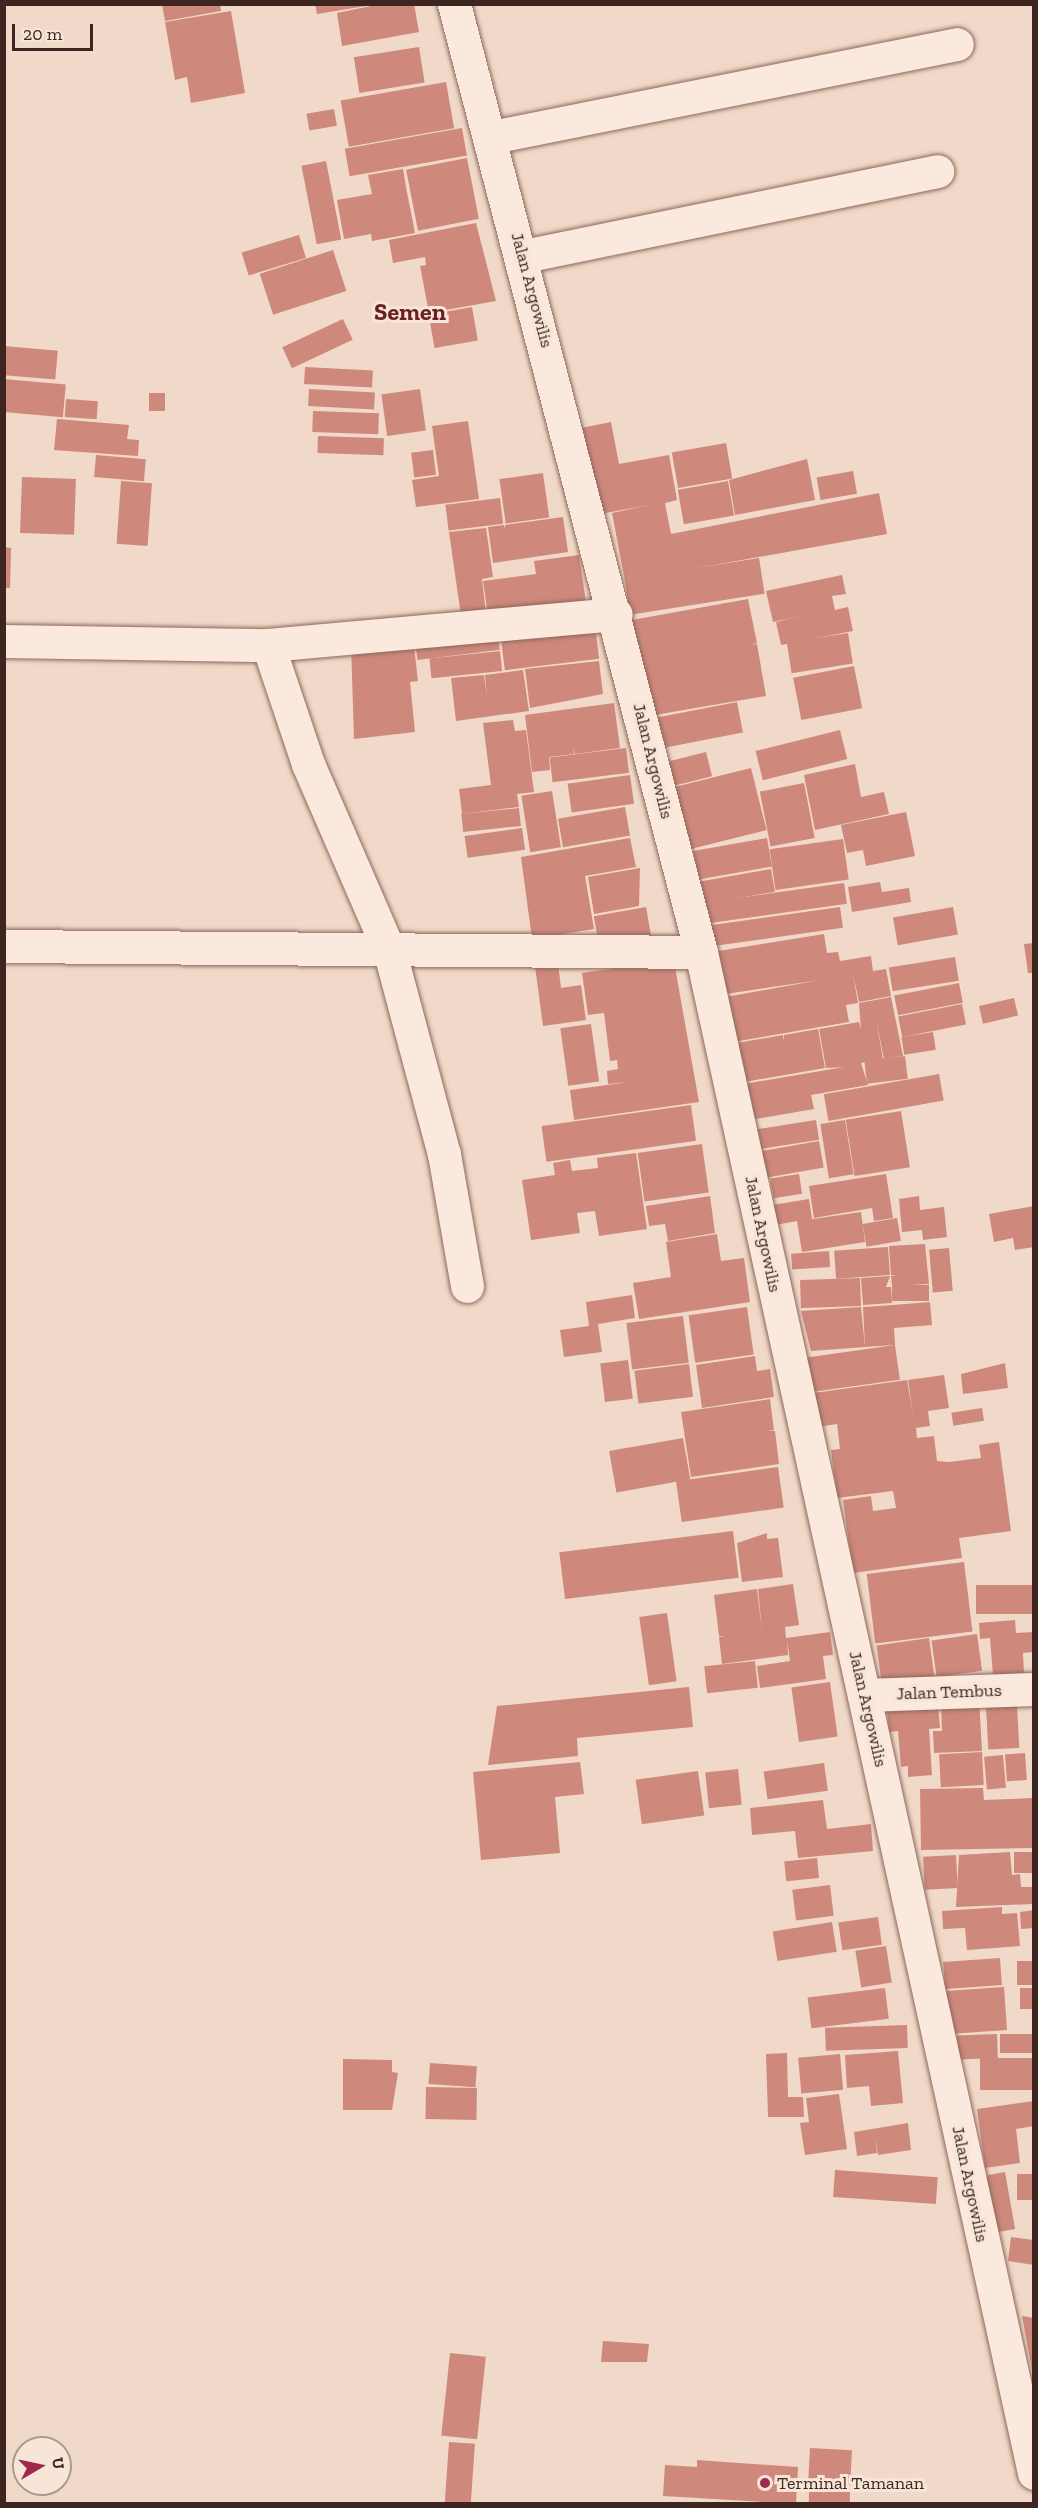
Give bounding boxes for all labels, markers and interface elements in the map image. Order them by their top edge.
scale bar [15,12,96,50]
text: 20 m [23,23,62,45]
street label: Jalan Argowilis [506,230,558,350]
district label: Semen [374,298,446,326]
street label: Jalan Argowilis [628,701,678,821]
street label: Jalan Argowilis [740,1174,786,1294]
street label: Jalan Argowilis [844,1649,892,1769]
street label: Jalan Tembus [896,1679,1002,1705]
street label: Jalan Argowilis [947,2124,993,2244]
north arrow [12,2436,72,2496]
text: U [48,2456,69,2471]
place label: Terminal Tamanan [777,2472,924,2494]
marker: Terminal Tamanan [758,2476,772,2490]

